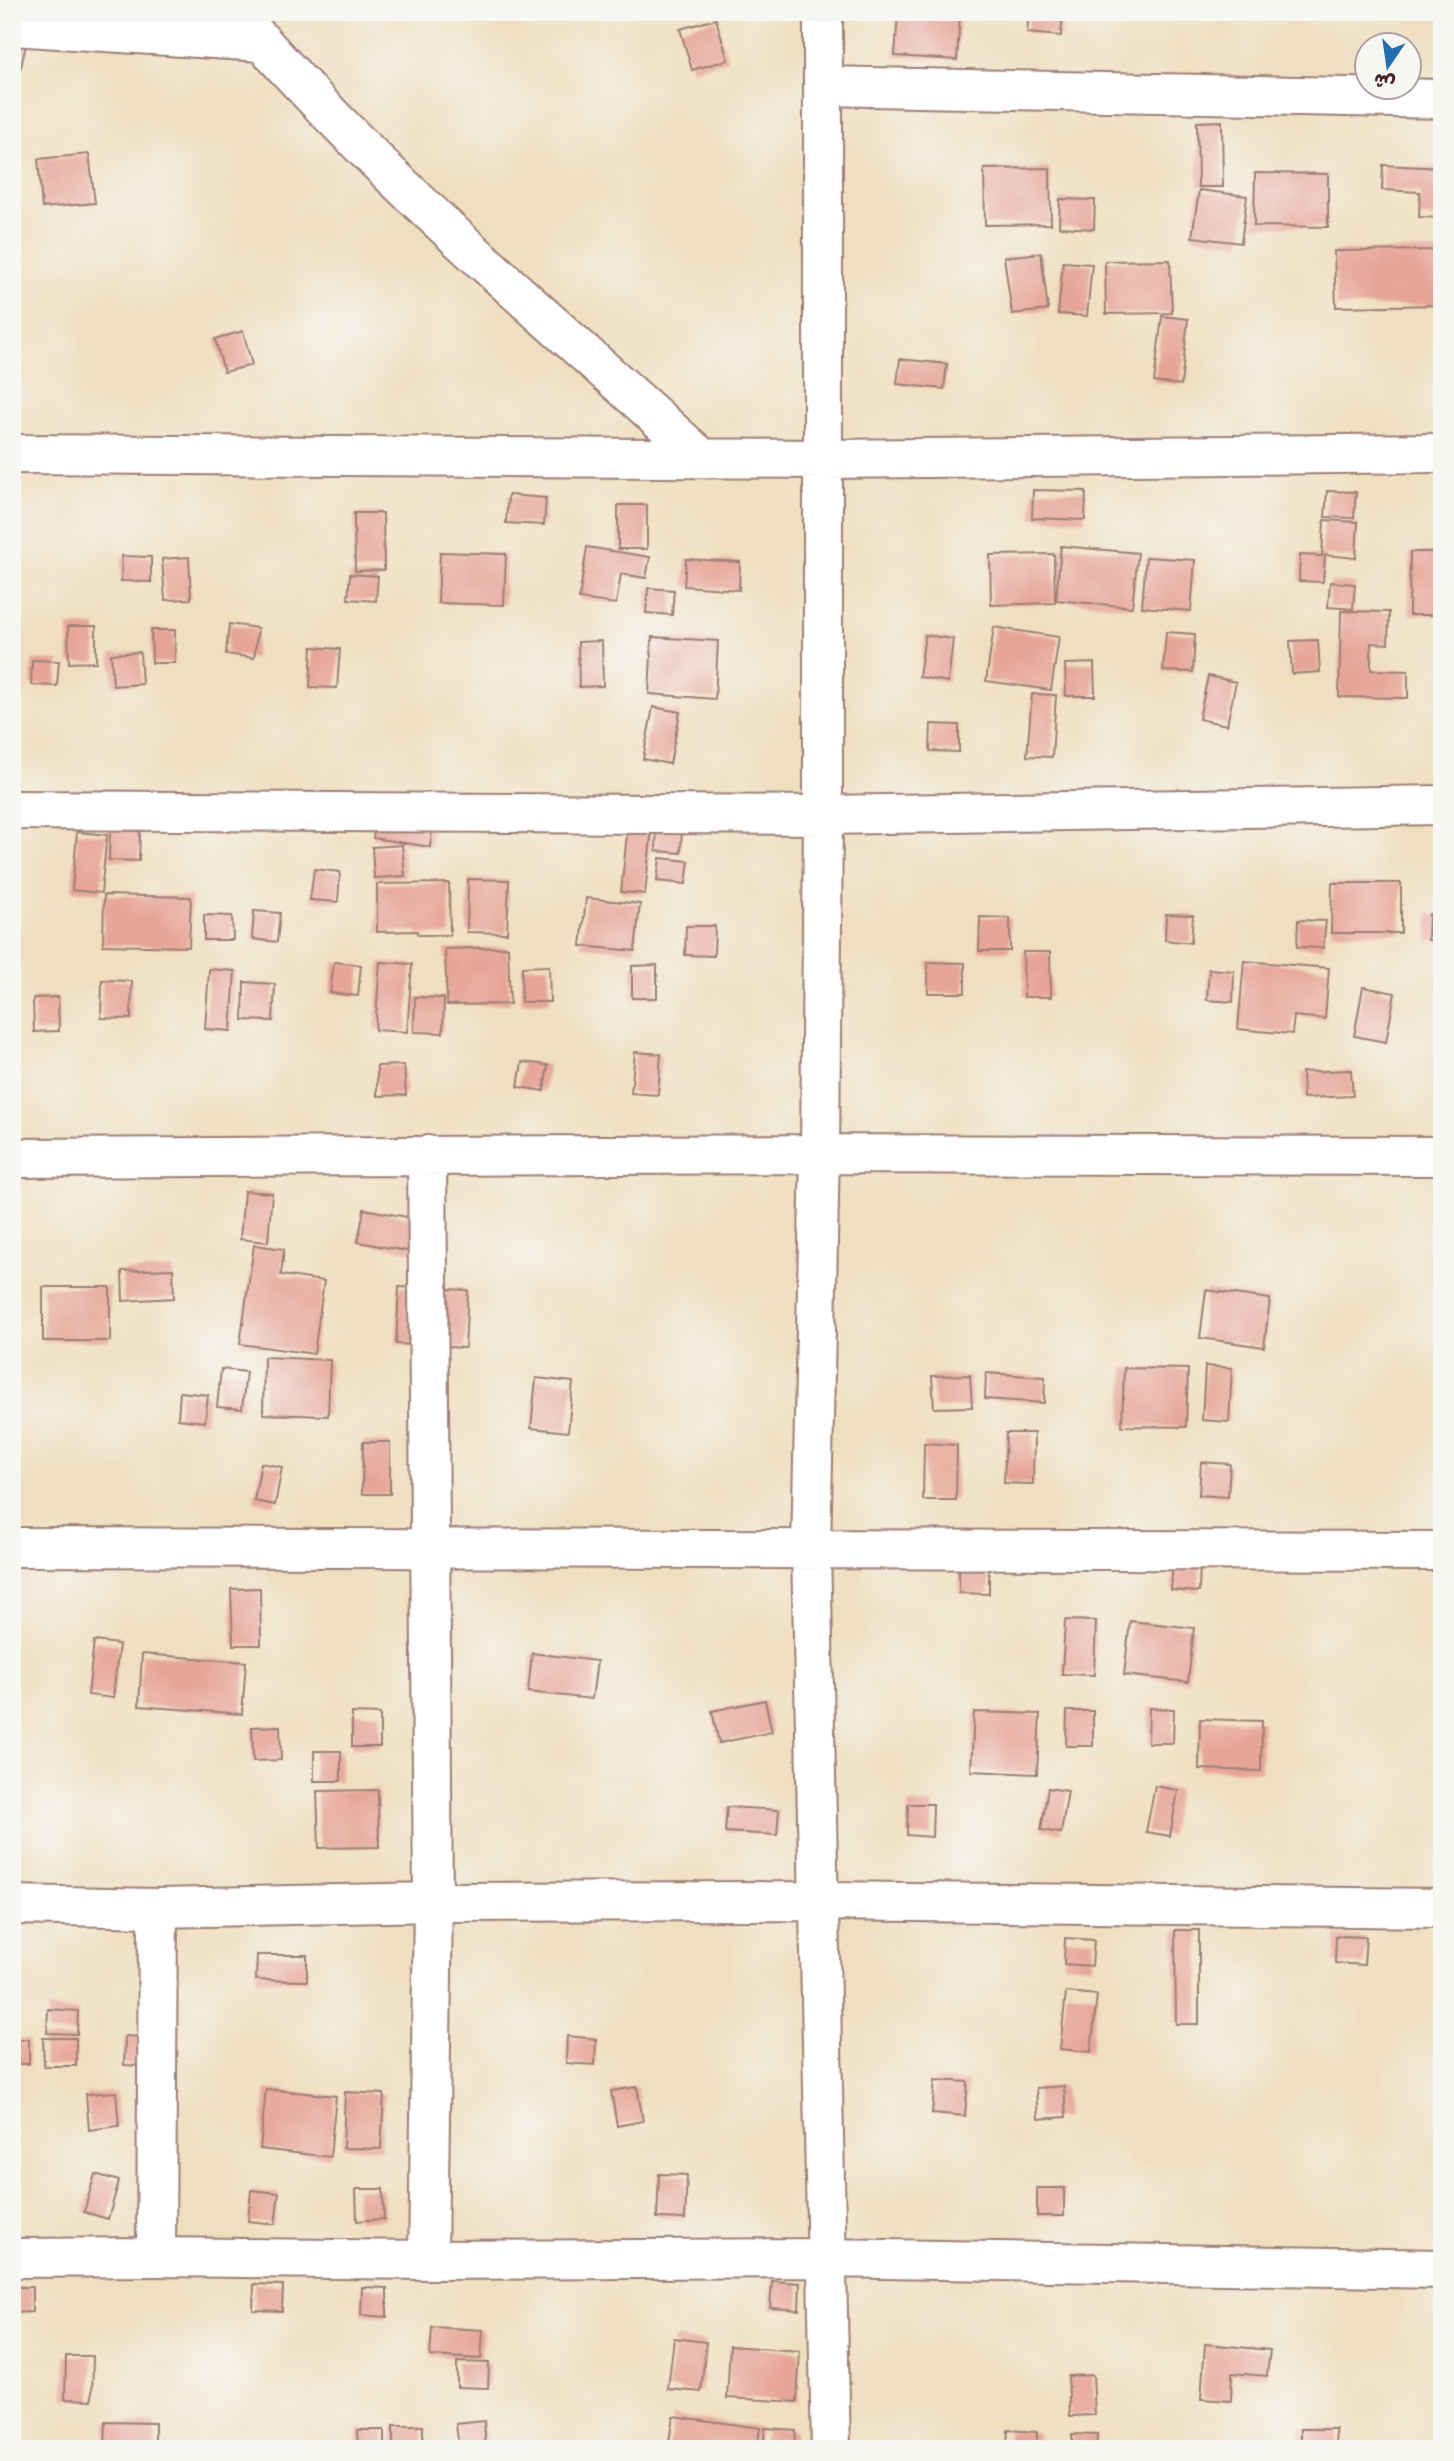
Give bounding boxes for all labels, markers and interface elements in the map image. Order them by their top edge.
north arrow [1352,32,1422,102]
text: ش [1371,68,1397,98]

